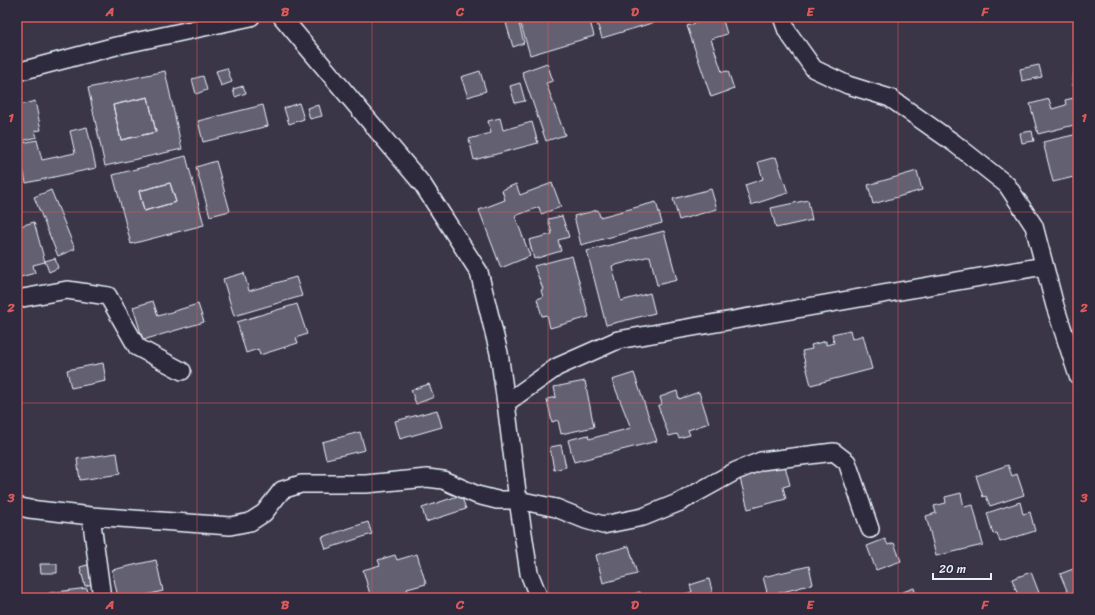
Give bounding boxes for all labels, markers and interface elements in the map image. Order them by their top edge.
text: A [105,0,114,23]
text: B [281,0,290,23]
text: C [455,0,465,23]
text: D [631,0,639,23]
text: E [806,0,815,23]
text: F [980,0,989,23]
text: 1 [8,106,14,129]
text: 1 [1081,106,1087,129]
text: 2 [6,296,15,319]
text: 2 [1079,296,1088,319]
text: 3 [6,486,15,509]
text: 3 [1079,486,1088,509]
scale bar [933,555,991,581]
text: 20 m [939,558,966,580]
text: A [105,593,114,615]
text: B [281,593,290,615]
text: C [455,593,465,615]
text: D [631,593,639,615]
text: E [806,593,815,615]
text: F [980,593,989,615]

